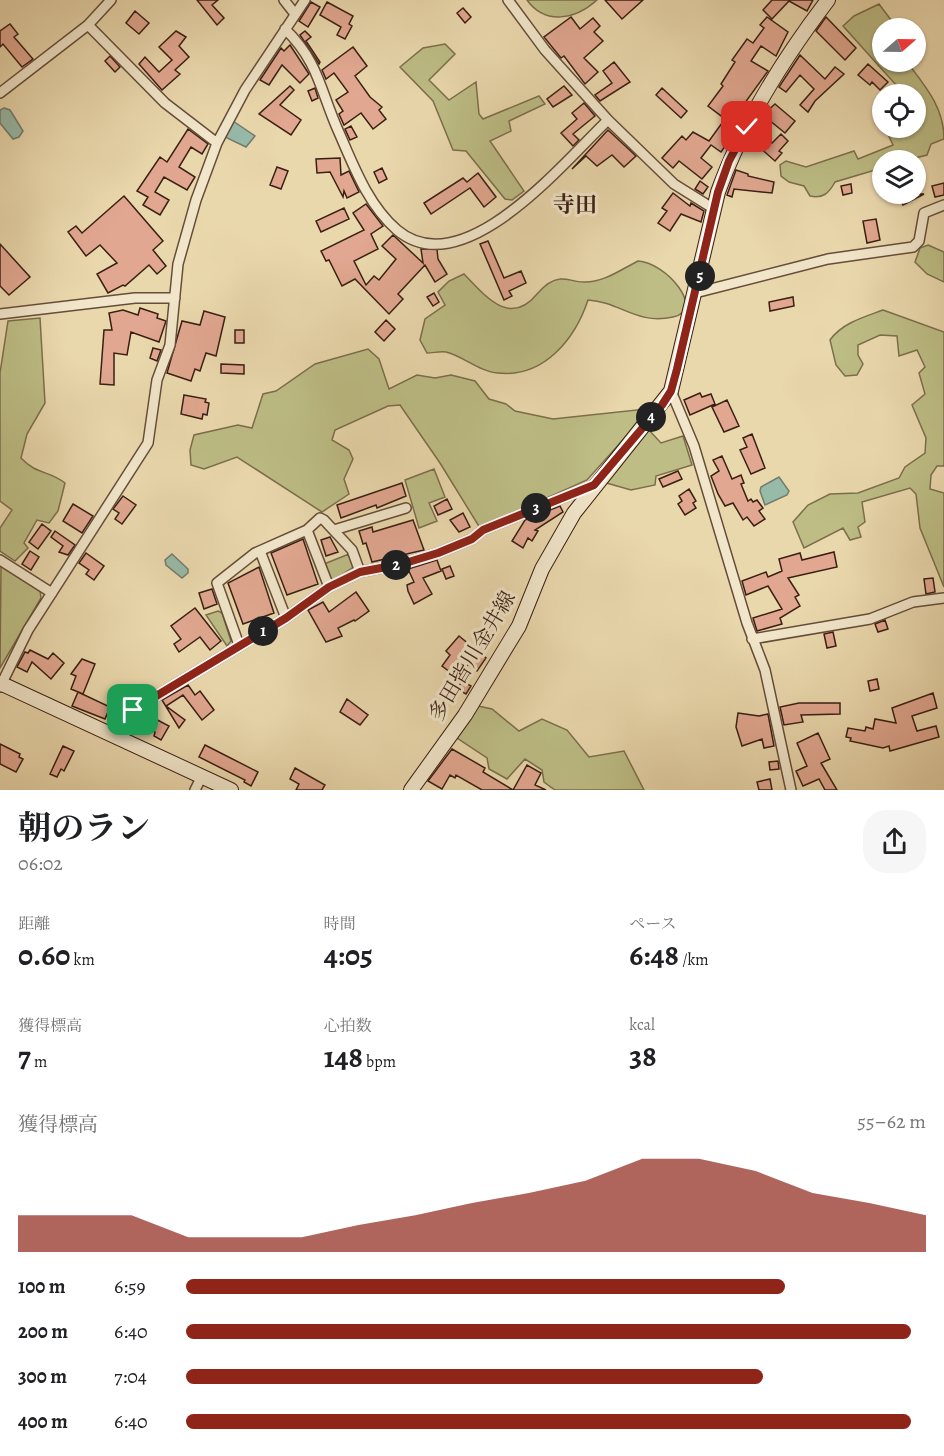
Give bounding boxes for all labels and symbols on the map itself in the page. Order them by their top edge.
north arrow [872,18,926,72]
pin [721,101,772,152]
district label: 寺田 [553,190,597,220]
pin: 5 [685,261,715,291]
pin: 4 [636,402,666,432]
pin: 3 [521,493,551,523]
pin: 2 [381,550,411,580]
street label: 多田皆川金井線 [422,586,522,726]
pin: 1 [248,616,278,646]
pin [107,684,158,735]

